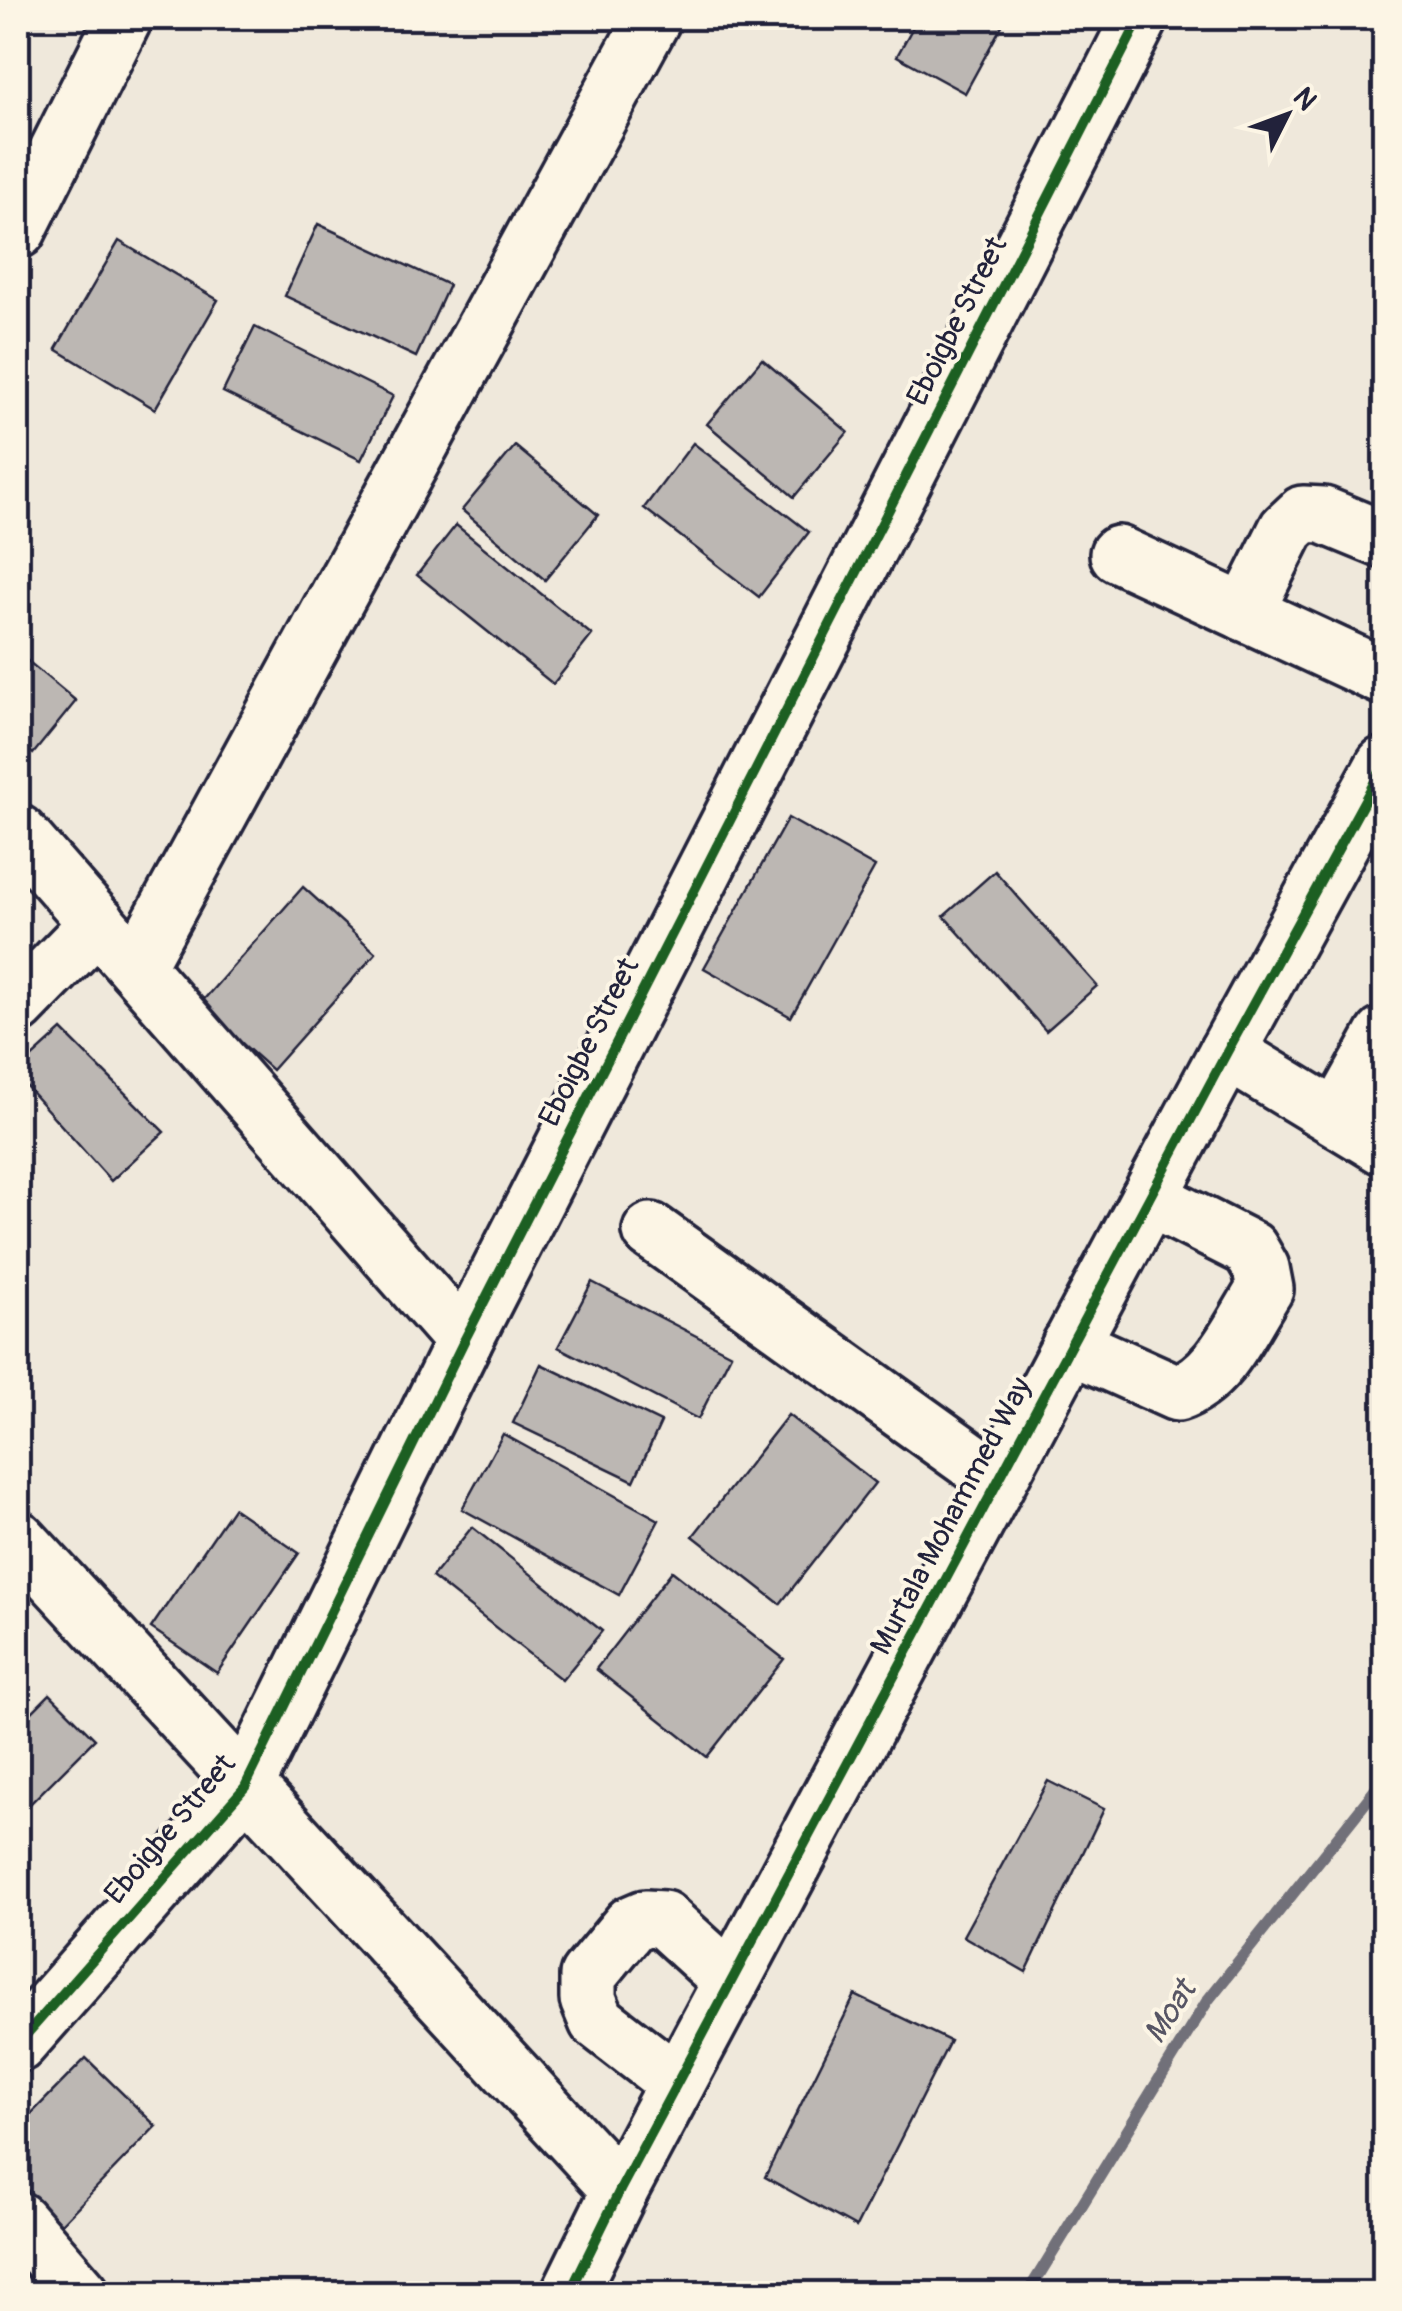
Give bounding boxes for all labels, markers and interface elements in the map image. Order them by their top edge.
north arrow [1237,65,1337,165]
text: N [1285,81,1324,118]
street label: Eboigbe Street [899,230,1016,411]
street label: Eboigbe Street [531,951,648,1132]
street label: Murtala Mohammed Way [862,1371,1040,1661]
street label: Eboigbe Street [97,1746,244,1911]
water label: Moat [1135,1970,1207,2051]

